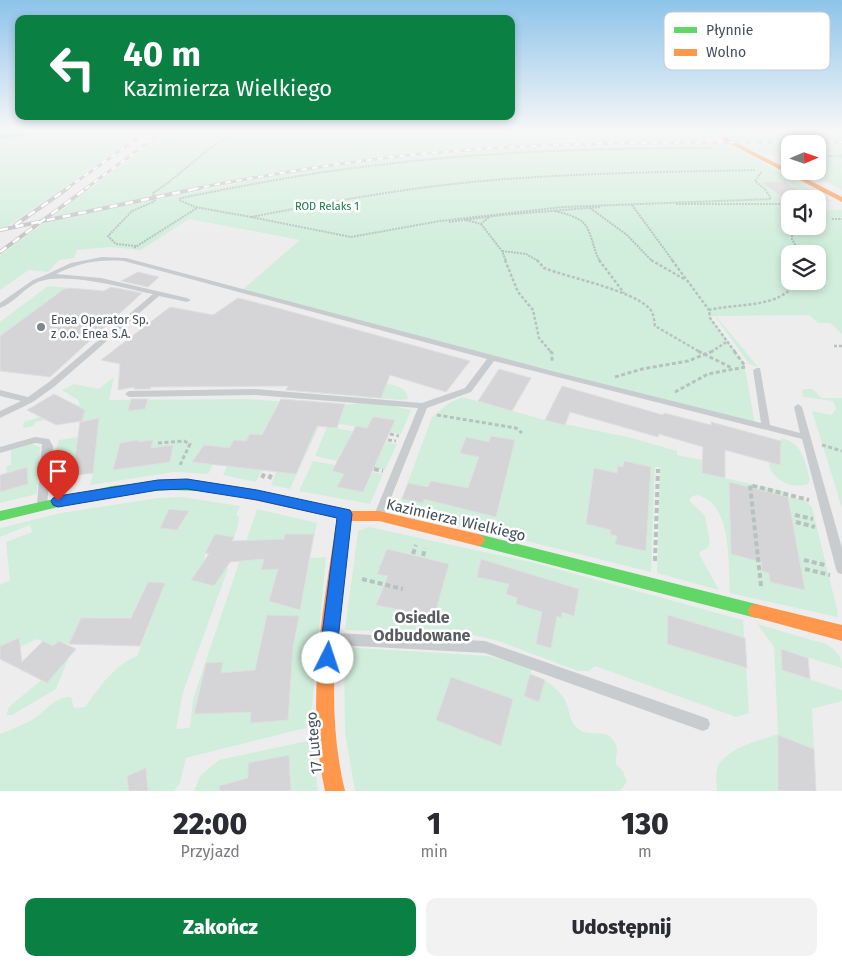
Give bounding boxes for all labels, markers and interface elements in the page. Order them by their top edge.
legend [664,12,830,70]
text: Płynnie [706,22,753,39]
text: 40 m [123,33,201,75]
icon: left [40,35,105,100]
text: Wolno [706,44,746,61]
text: Kazimierza Wielkiego [123,75,332,102]
north arrow [781,135,826,180]
map controls [781,135,826,290]
button: sound [781,190,826,235]
park label: ROD Relaks 1 [295,200,359,213]
button: layers [781,245,826,290]
place label: Enea Operator Sp. z o.o. Enea S.A. [51,313,149,341]
marker: Enea Operator Sp. z o.o. Enea S.A. [35,321,47,333]
pin [37,450,79,501]
icon: arrive [44,457,72,485]
street label: Kazimierza Wielkiego [384,495,528,545]
district label: Osiedle Odbudowane [374,608,471,645]
position arrow [301,631,353,683]
street label: 17 Lutego [302,711,326,775]
text: 22:00 [173,806,247,842]
text: 1 [427,806,441,842]
text: 130 [621,806,669,842]
text: Przyjazd [180,842,240,861]
text: min [420,842,448,861]
text: m [638,842,652,861]
button: Zakończ [25,898,416,956]
button: Udostępnij [426,898,817,956]

